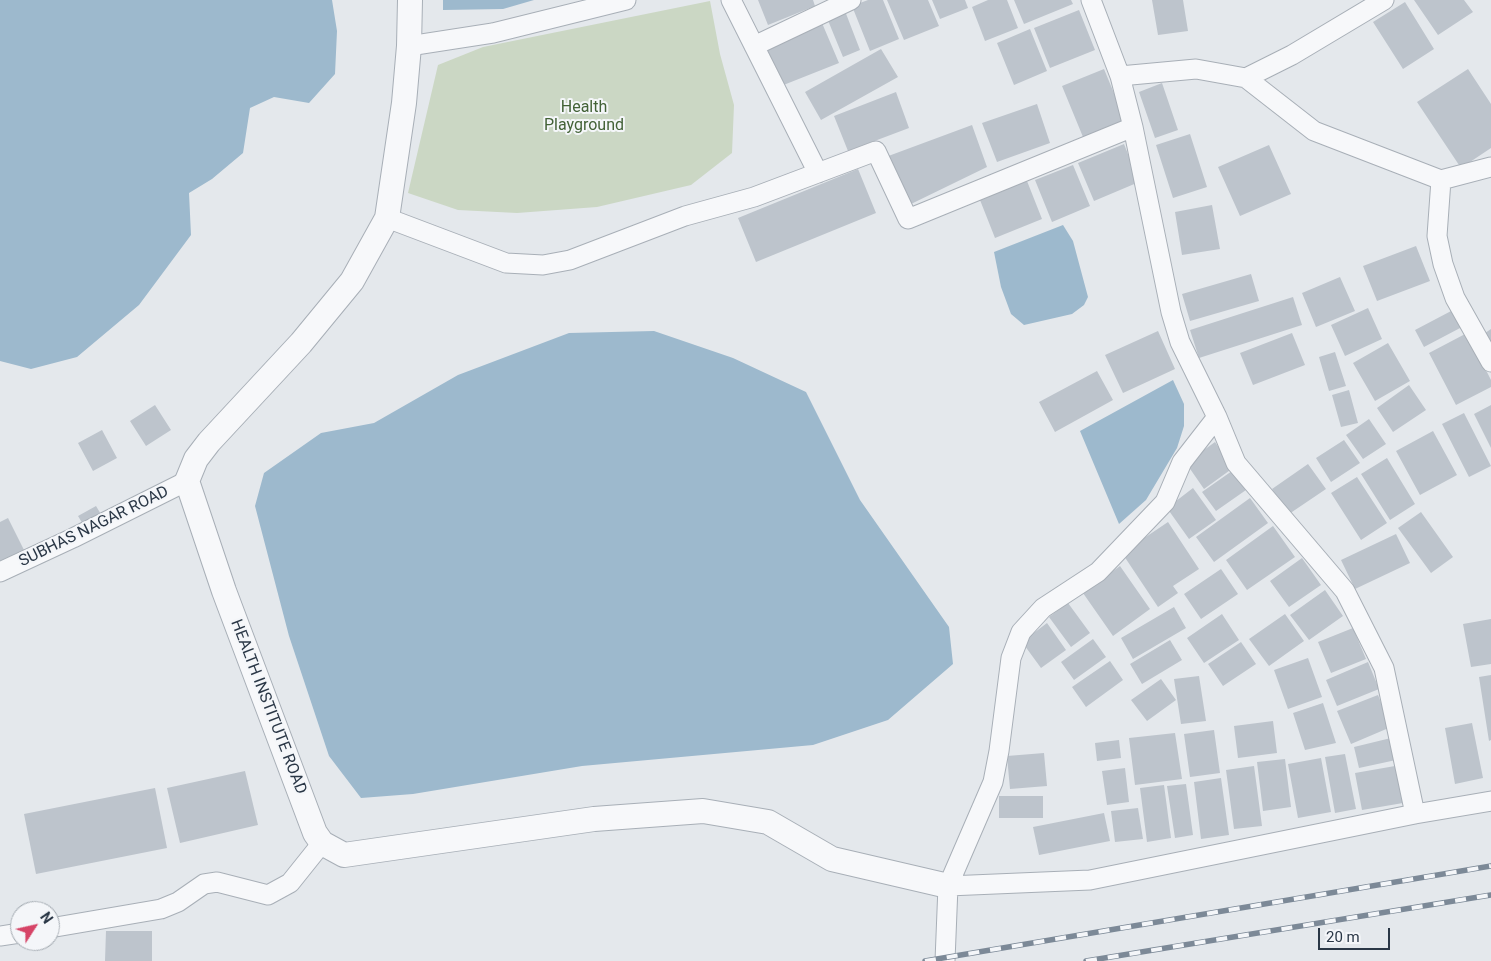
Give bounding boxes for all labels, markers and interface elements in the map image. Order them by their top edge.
park label: Health Playground [544,98,624,136]
street label: SUBHAS NAGAR ROAD [16,482,172,572]
street label: HEALTH INSTITUTE ROAD [226,617,310,797]
north arrow [10,901,60,951]
text: N [37,909,56,927]
scale bar [1321,918,1394,950]
text: 20 m [1326,928,1360,946]

